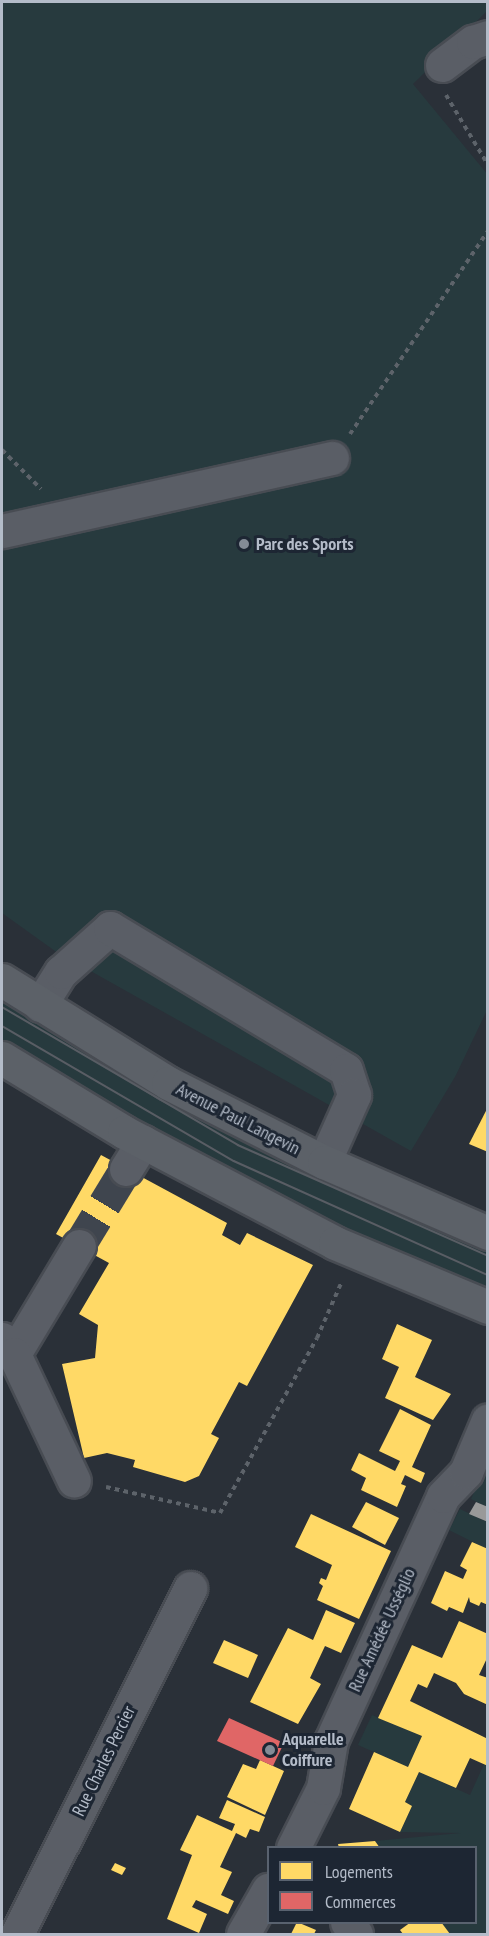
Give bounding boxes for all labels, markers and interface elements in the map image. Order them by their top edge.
place label: Parc des Sports [256,533,354,555]
marker: Parc des Sports [237,537,251,551]
street label: Avenue Paul Langevin [173,1079,303,1159]
street label: Rue Amédée Usséglio [344,1565,420,1695]
street label: Rue Charles Percier [68,1702,140,1820]
place label: Aquarelle Coiffure [282,1729,344,1772]
marker: Aquarelle Coiffure [263,1743,277,1757]
legend [267,1846,477,1924]
text: Logements [325,1860,393,1883]
text: Commerces [325,1890,396,1913]

